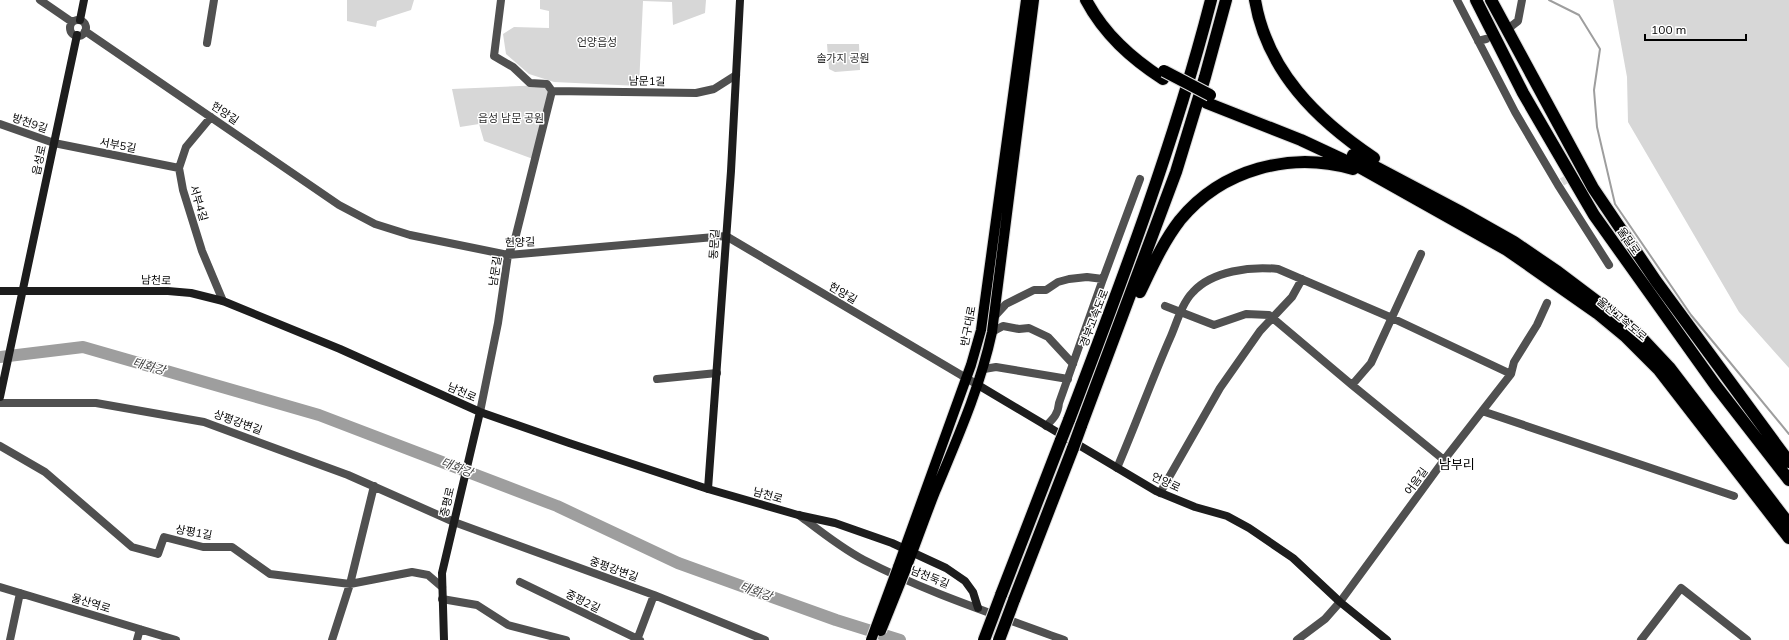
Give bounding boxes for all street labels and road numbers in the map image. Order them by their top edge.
street label: 남문1길 [628,74,666,88]
street label: 헌양길 [208,99,242,127]
street label: 방천9길 [10,110,50,136]
street label: 서부5길 [99,135,137,155]
street label: 읍성로 [29,144,49,176]
street label: 서부4길 [187,183,211,223]
street label: 울밀로 [1615,225,1643,257]
street label: 동문길 [706,228,722,260]
street label: 헌양길 [505,234,535,250]
street label: 남문길 [486,255,504,287]
street label: 남천로 [141,272,171,288]
street label: 헌양길 [826,279,860,307]
street label: 경부고속도로 [1077,287,1111,349]
street label: 울산고속도로 [1594,294,1650,344]
street label: 반구대로 [957,305,979,347]
street label: 남천로 [445,379,479,405]
street label: 상평강변길 [212,407,264,437]
street label: 어음길 [1401,465,1431,497]
street label: 언양로 [1149,469,1183,495]
street label: 남천로 [751,484,785,506]
street label: 중평로 [437,486,457,518]
street label: 상평1길 [175,522,213,542]
street label: 중평강변길 [588,554,640,584]
street label: 남천둑길 [909,563,951,591]
street label: 중평2길 [563,587,603,615]
street label: 울산역로 [70,590,112,616]

